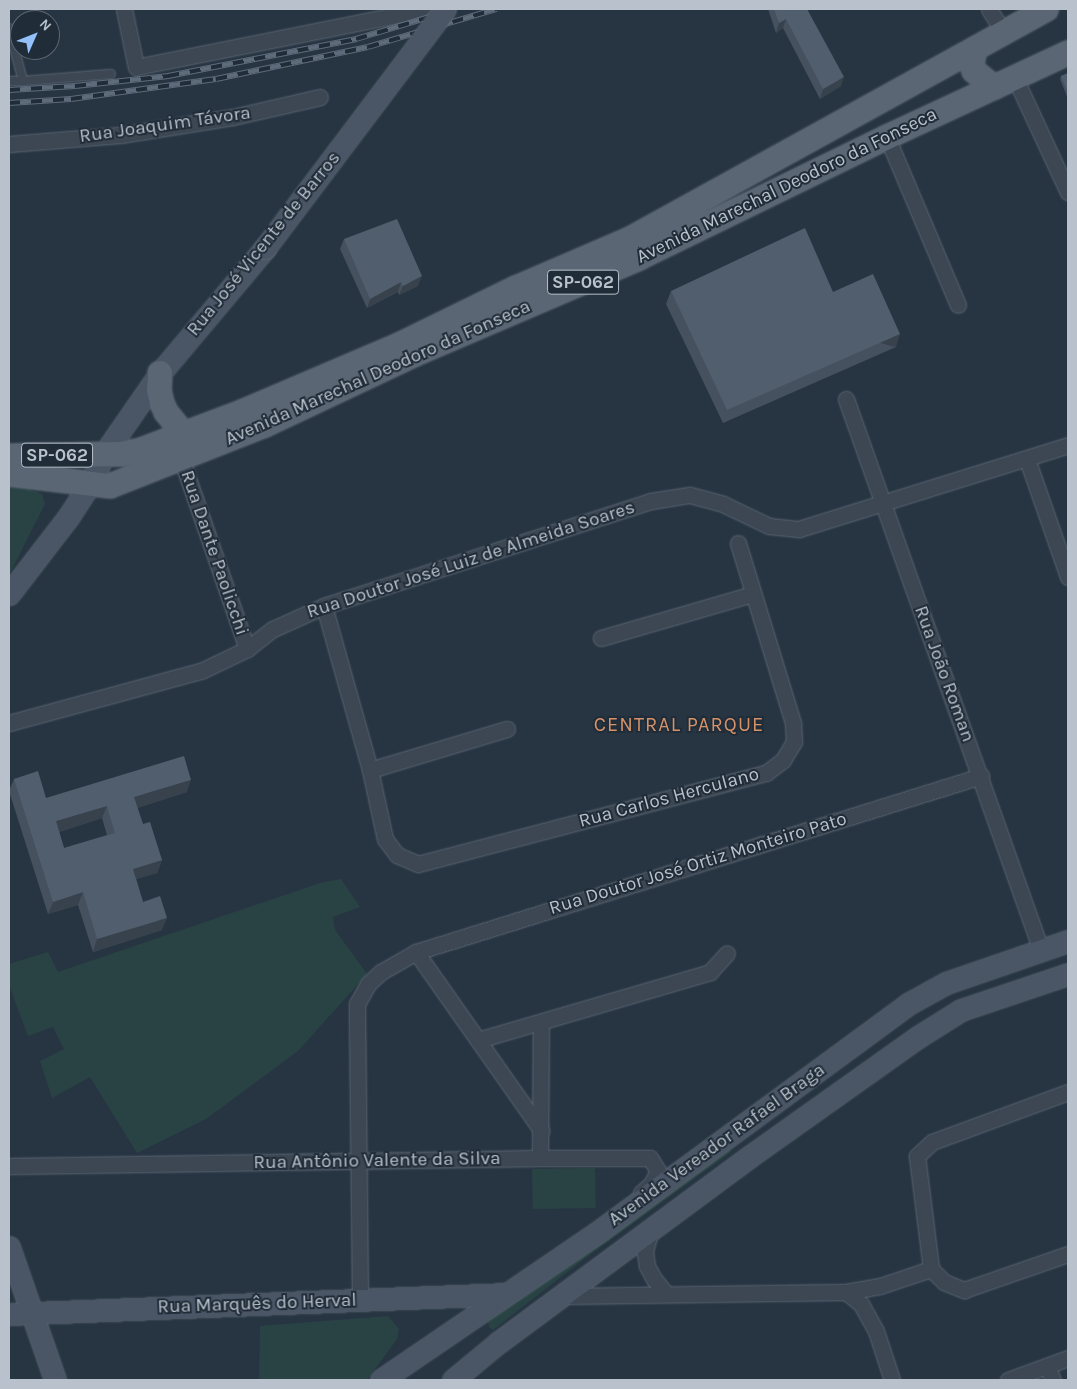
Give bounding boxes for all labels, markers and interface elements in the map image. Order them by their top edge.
north arrow [10,10,60,60]
text: N [36,15,55,34]
street label: Rua Joaquim Távora [78,102,252,148]
street label: Avenida Marechal Deodoro da Fonseca [633,103,941,269]
street label: Rua José Vicente de Barros [182,147,346,341]
road number: SP-062 [547,266,619,298]
street label: Avenida Marechal Deodoro da Fonseca [222,295,534,451]
road number: SP-062 [21,440,93,470]
street label: Rua Dante Paolicchi [175,467,253,639]
street label: Rua Doutor José Luiz de Almeida Soares [304,496,638,624]
street label: Rua João Roman [909,603,979,745]
district label: CENTRAL PARQUE [592,712,766,736]
street label: Rua Carlos Herculano [576,763,762,833]
street label: Rua Doutor José Ortiz Monteiro Pato [546,808,850,920]
street label: Avenida Vereador Rafael Braga [604,1059,830,1231]
street label: Rua Antônio Valente da Silva [253,1147,501,1175]
street label: Rua Marquês do Herval [157,1289,357,1319]

